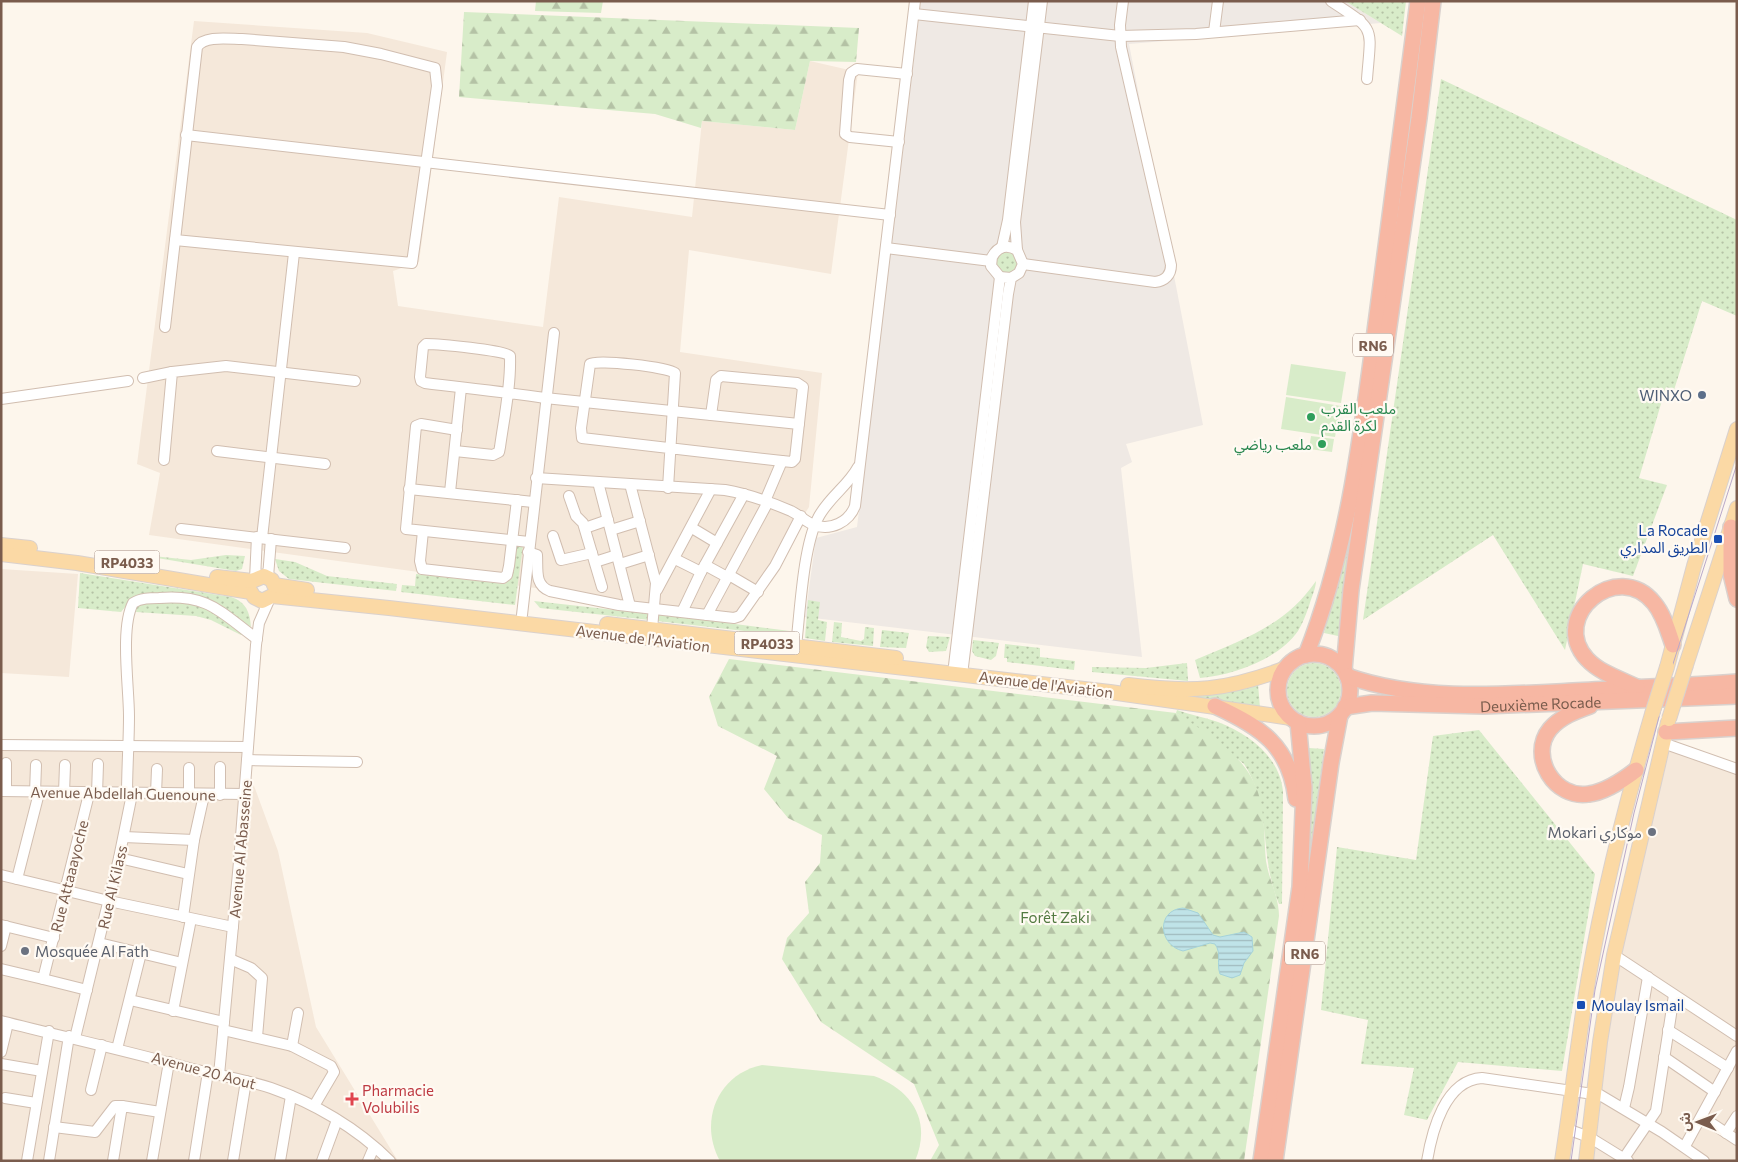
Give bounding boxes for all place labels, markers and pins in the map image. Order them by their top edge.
place label: WINXO [1639,386,1692,404]
marker: WINXO [1696,389,1708,401]
place label: ملعب القرب لكرة القدم [1321,399,1396,437]
marker: ملعب القرب لكرة القدم [1305,411,1317,423]
place label: ملعب رياضي [1234,435,1312,456]
marker: ملعب رياضي [1316,438,1328,450]
place label: La Rocade الطريق المداري [1620,521,1708,559]
marker: La Rocade الطريق المداري [1712,533,1724,545]
place label: Mokari موكاري [1548,823,1642,844]
marker: Mokari موكاري [1646,826,1658,838]
place label: Mosquée Al Fath [35,942,149,960]
marker: Mosquée Al Fath [19,945,31,957]
place label: Moulay Ismail [1591,996,1684,1014]
marker: Moulay Ismail [1575,999,1587,1011]
place label: Pharmacie Volubilis [362,1081,434,1116]
marker: Pharmacie Volubilis [346,1093,358,1105]

